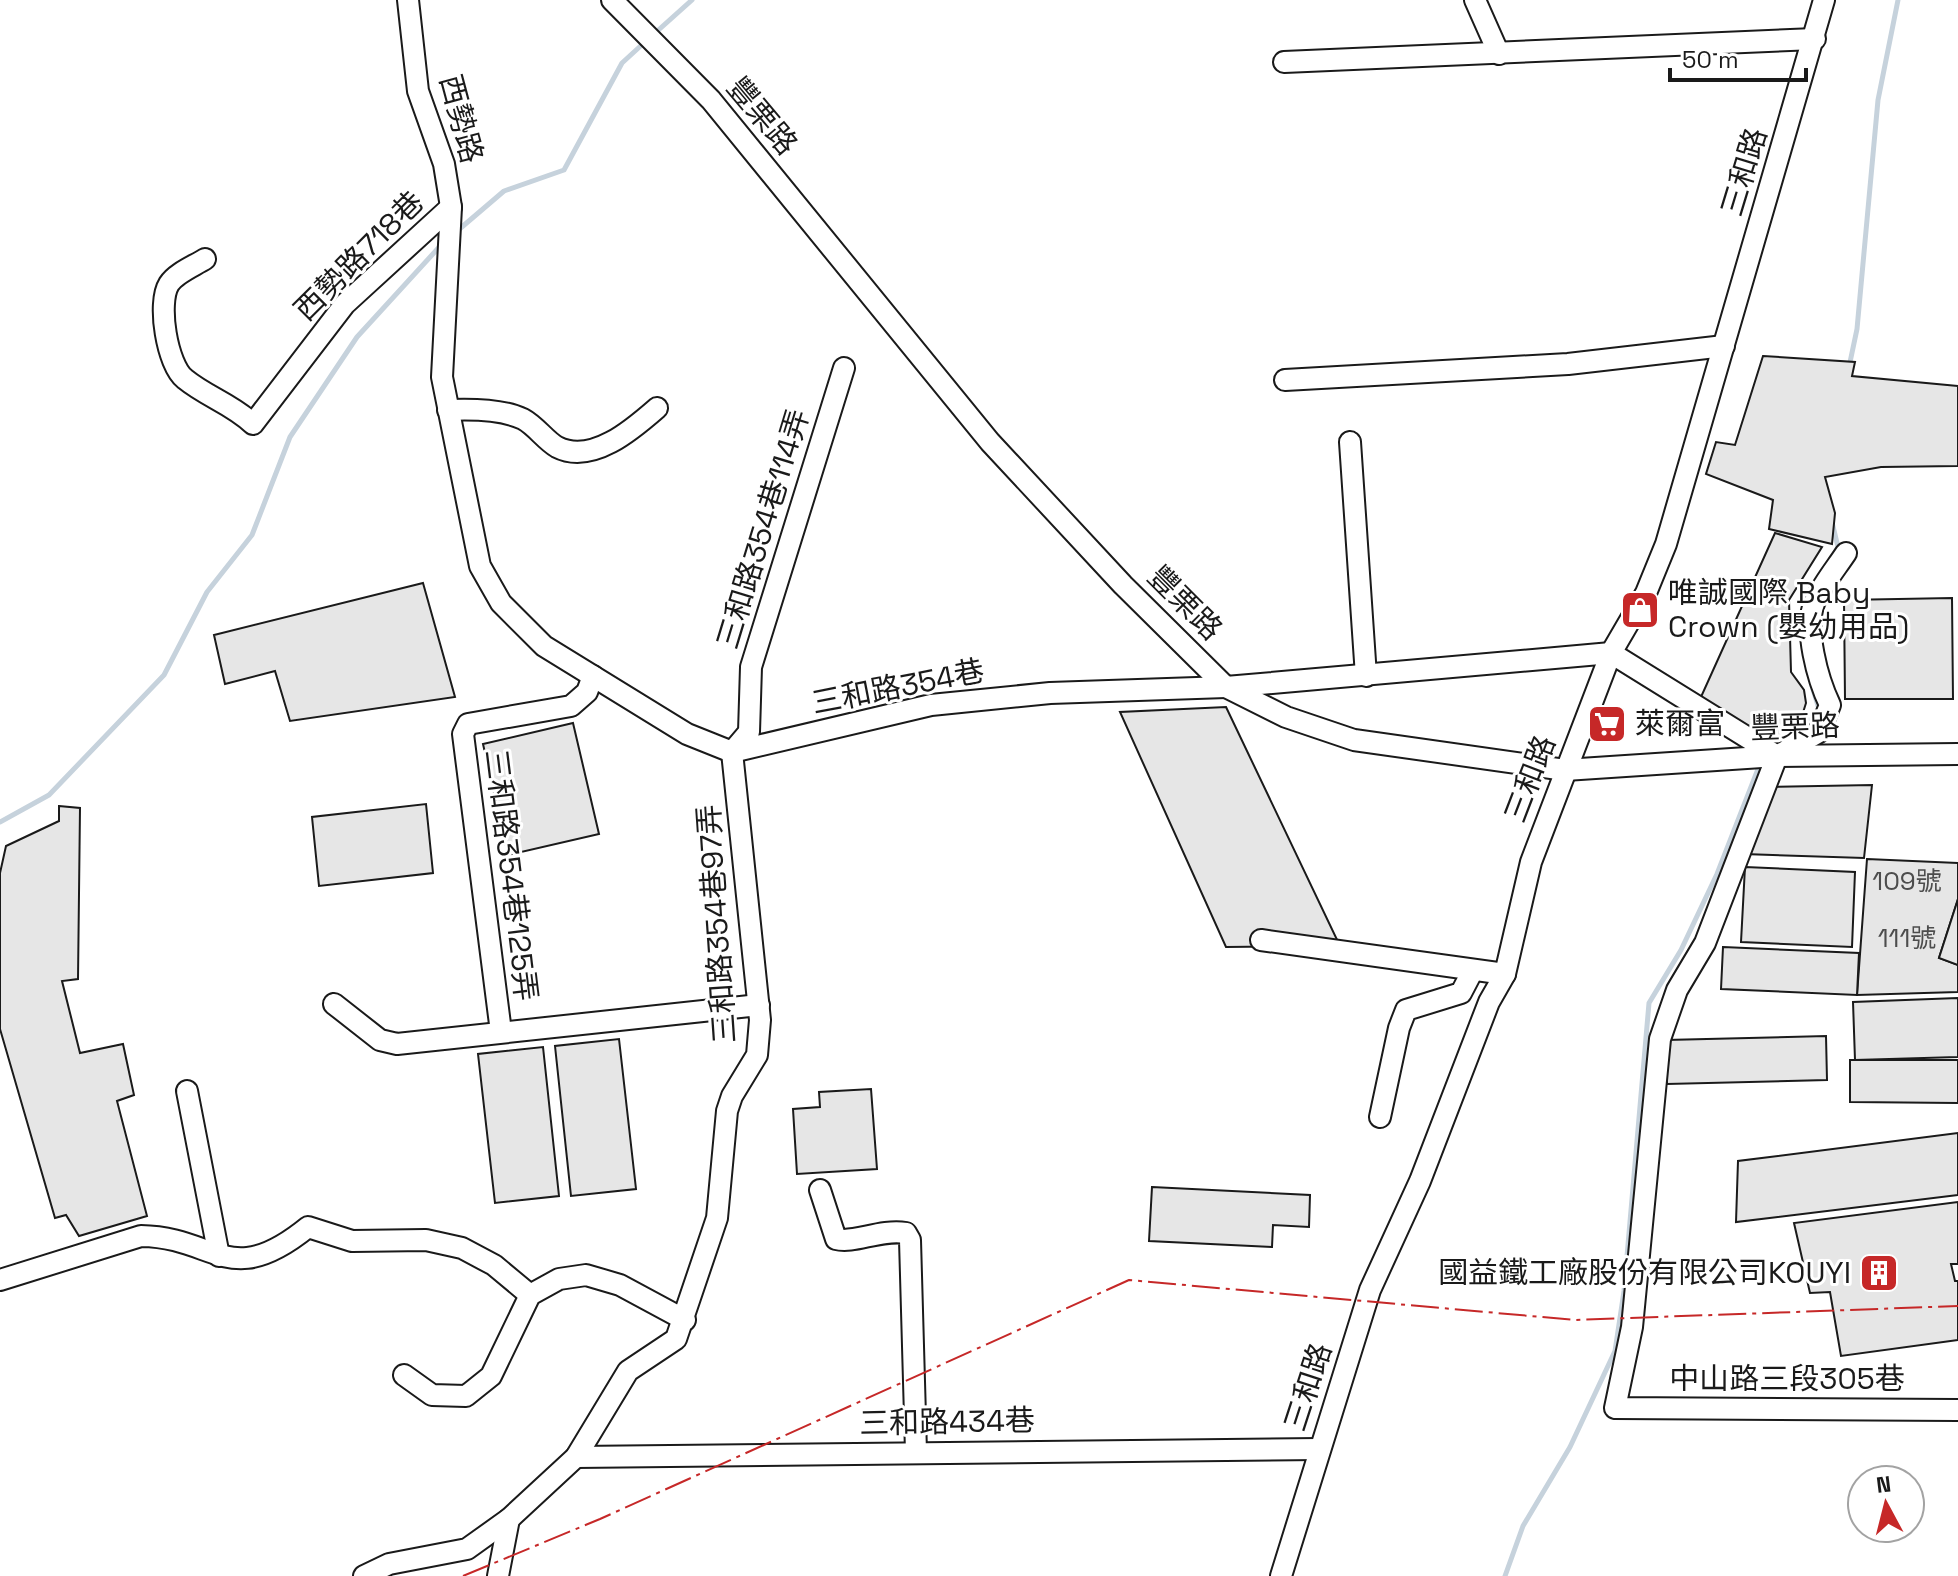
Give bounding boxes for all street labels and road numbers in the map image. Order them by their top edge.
street label: 豐栗路 [719,69,806,163]
street label: 西勢路 [431,70,492,167]
street label: 三和路 [1712,123,1775,221]
street label: 西勢路718巷 [286,183,432,329]
street label: 三和路354巷114弄 [708,404,818,653]
street label: 豐栗路 [1140,557,1231,648]
street label: 三和路354巷 [808,651,987,722]
street label: 豐栗路 [1749,705,1841,748]
street label: 三和路 [1495,730,1564,828]
street label: 三和路354巷125弄 [477,747,546,1003]
street label: 三和路354巷97弄 [689,803,744,1045]
street label: 三和路 [1275,1338,1340,1436]
street label: 中山路三段305巷 [1669,1359,1905,1398]
street label: 三和路434巷 [859,1400,1035,1443]

